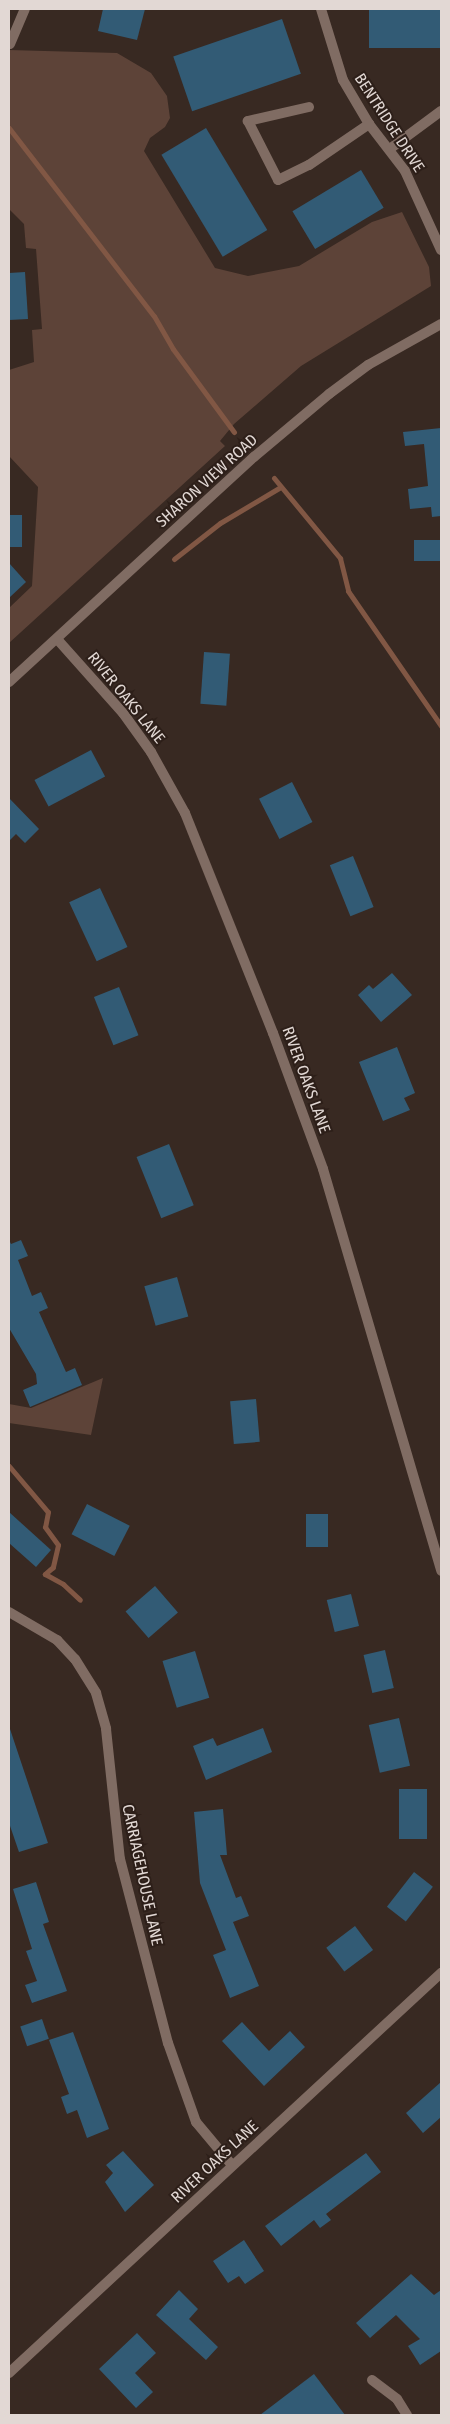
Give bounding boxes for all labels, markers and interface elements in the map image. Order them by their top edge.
street label: BENTRIDGE DRIVE [350,70,428,176]
street label: SHARON VIEW ROAD [152,430,262,532]
street label: RIVER OAKS LANE [83,648,169,748]
street label: RIVER OAKS LANE [278,1024,334,1136]
street label: CARRIAGEHOUSE LANE [118,1803,166,1947]
street label: RIVER OAKS LANE [167,2117,263,2207]

